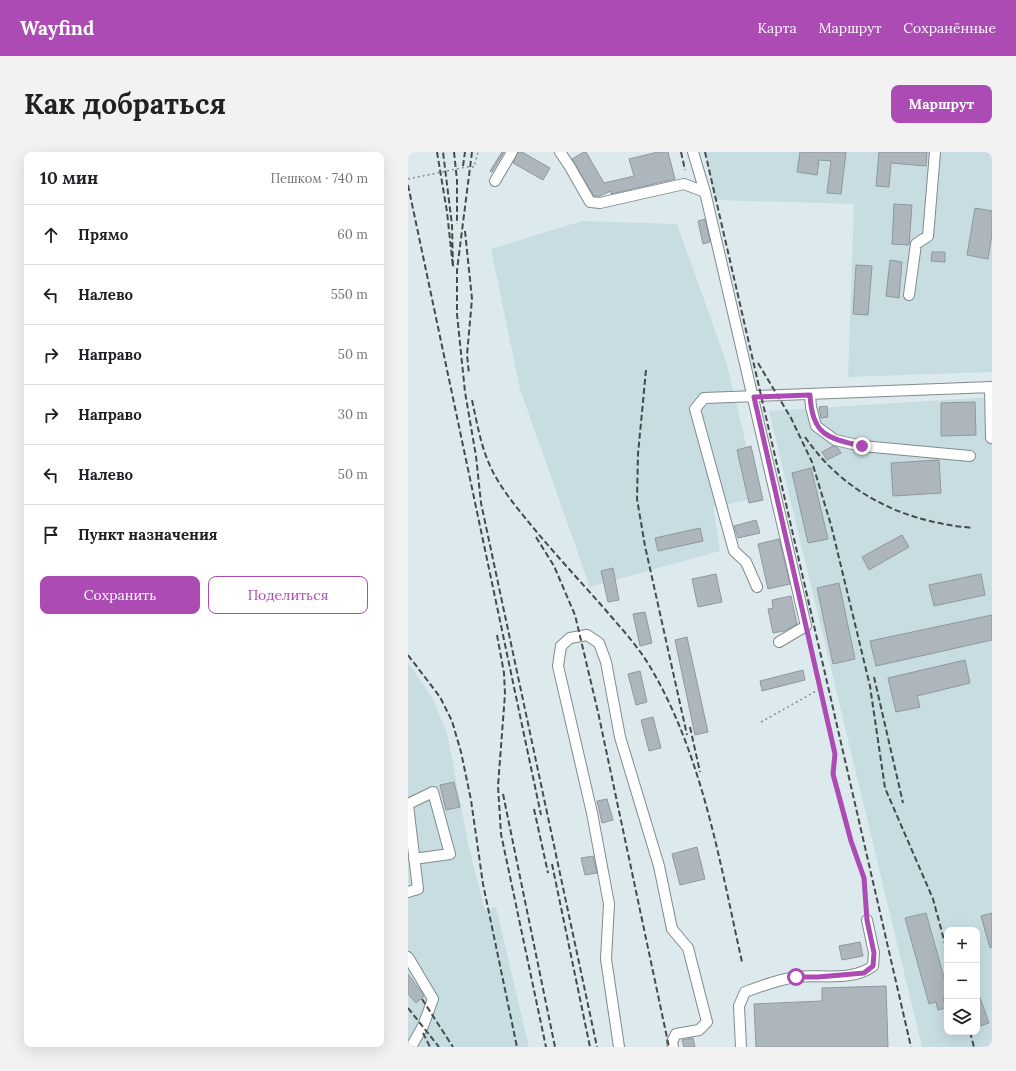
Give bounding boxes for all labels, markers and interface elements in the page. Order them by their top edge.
text: Wayfind [20,16,94,40]
text: Карта [757,19,797,37]
text: Маршрут [819,19,881,37]
text: Сохранённые [903,19,996,37]
button: Маршрут [891,85,992,123]
text: Как добраться [24,86,226,122]
text: 10 мин [40,167,98,189]
text: Пешком · 740 m [270,170,368,187]
icon: ahead [40,224,62,246]
text: Прямо [78,225,128,244]
text: 60 m [337,226,368,243]
icon: left [40,284,62,306]
text: Налево [78,285,133,304]
text: 550 m [331,286,368,303]
icon: right [40,344,62,366]
text: Направо [78,345,142,364]
text: 50 m [338,346,368,363]
icon: right [40,404,62,426]
text: Направо [78,405,142,424]
text: 30 m [338,406,368,423]
route end [853,437,871,455]
icon: left [40,464,62,486]
text: Налево [78,465,133,484]
text: 50 m [338,466,368,483]
icon: arrive [40,524,62,546]
text: Пункт назначения [78,525,218,544]
button: Сохранить [40,576,200,614]
button: Поделиться [208,576,368,614]
map controls [944,927,980,1035]
button: + [944,927,980,963]
button: − [944,963,980,999]
route start [787,968,805,986]
button: layers [944,999,980,1035]

